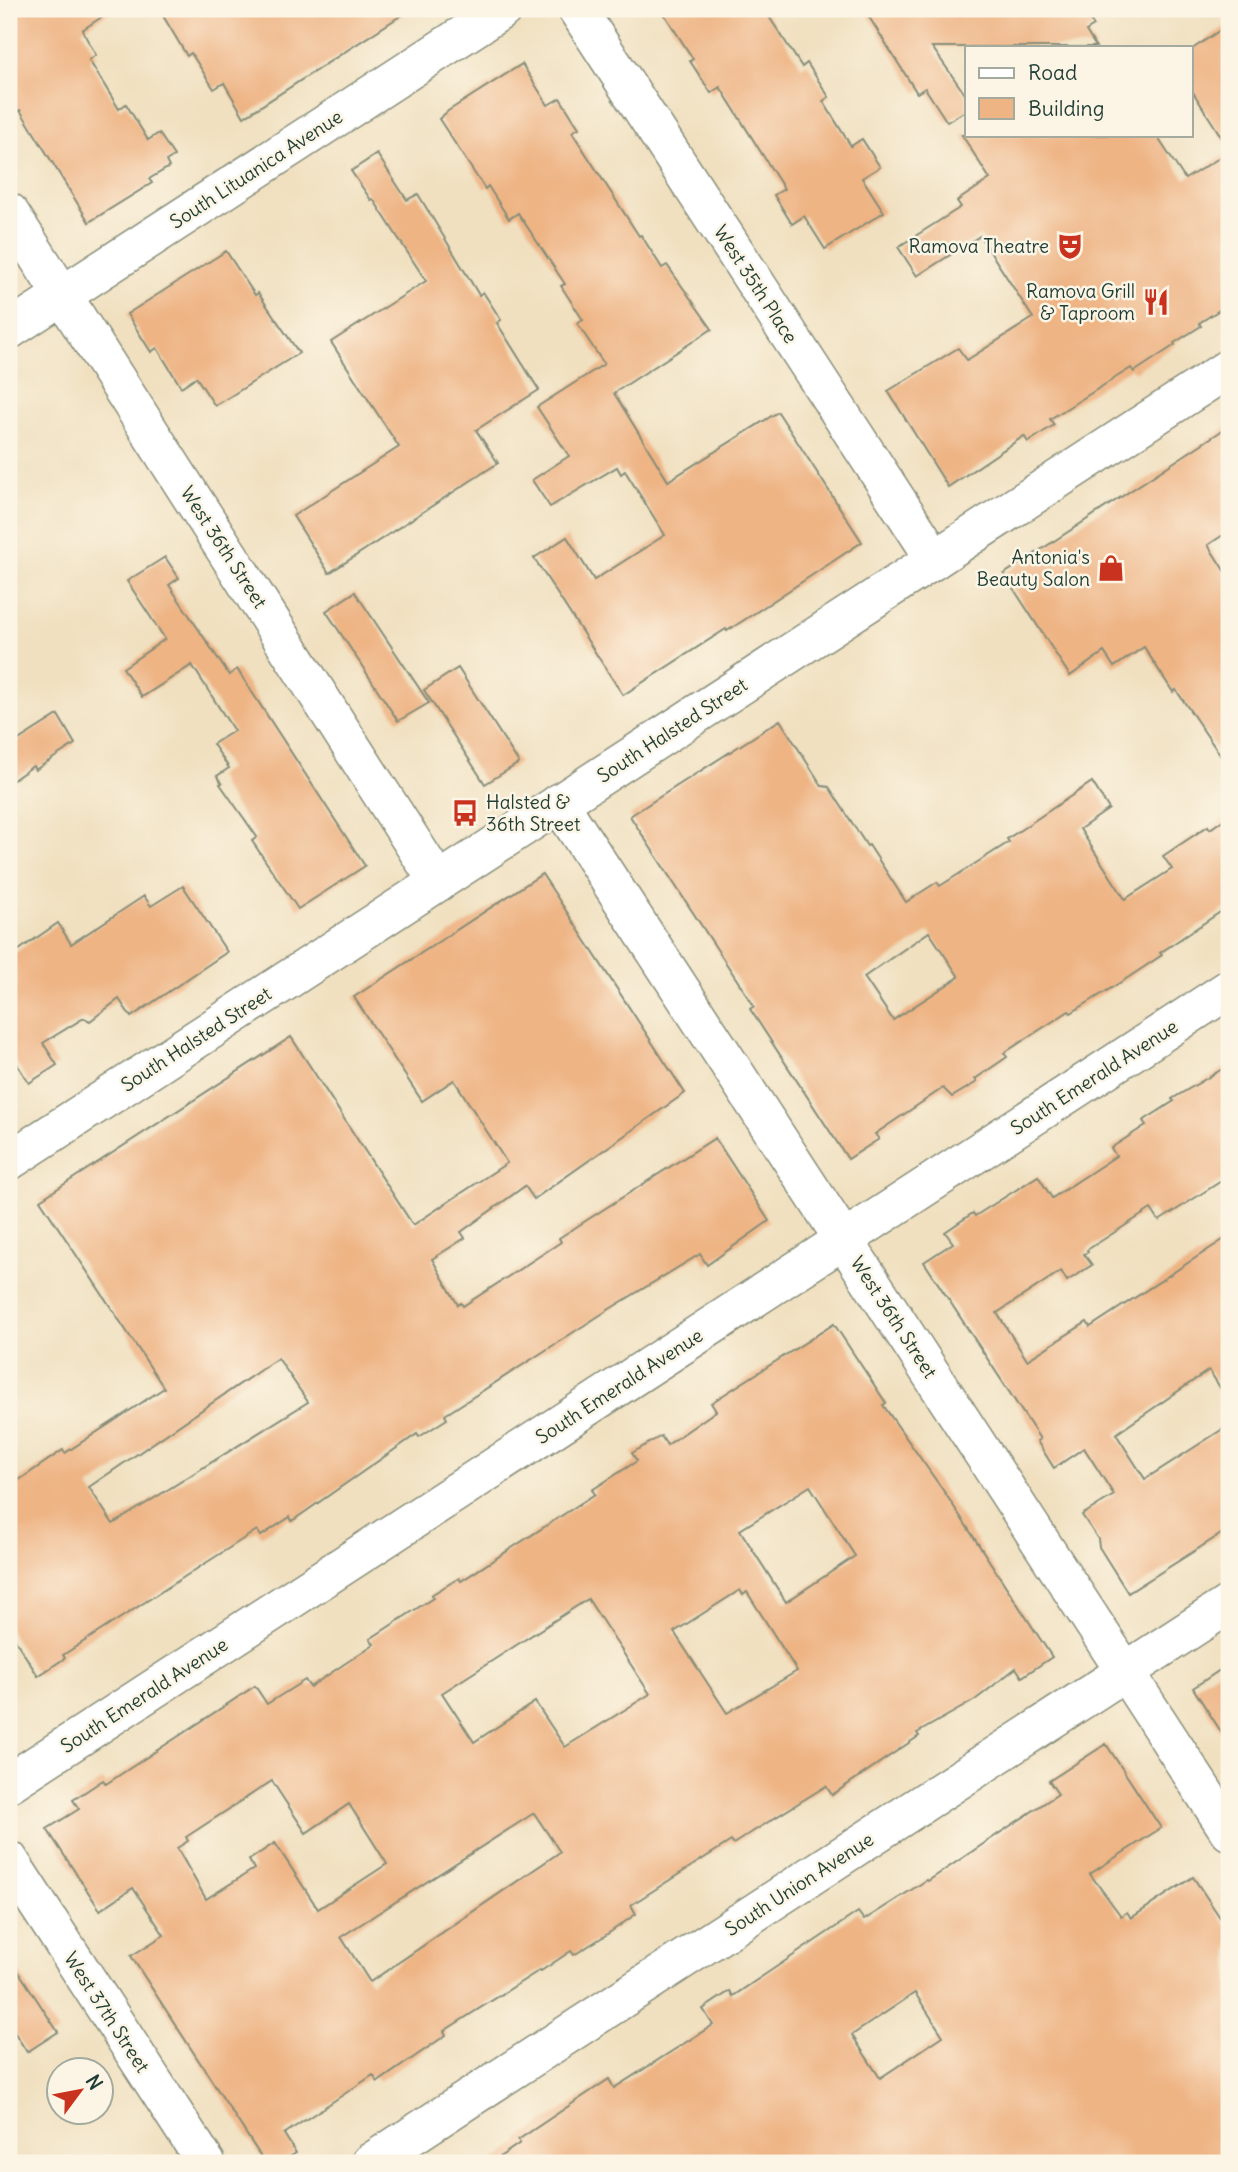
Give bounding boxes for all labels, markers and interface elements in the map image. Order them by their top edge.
legend [965,46,1192,136]
text: Road [1028,59,1077,86]
text: Building [1028,95,1104,122]
street label: South Lituanica Avenue [165,104,347,234]
street label: West 35th Place [709,220,803,348]
theatre icon: Ramova Theatre [1055,231,1085,261]
place label: Ramova Theatre [909,234,1049,258]
place label: Ramova Grill & Taproom [1026,279,1135,325]
restaurant icon: Ramova Grill & Taproom [1141,287,1171,317]
street label: West 36th Street [176,481,272,613]
place label: Antonia's Beauty Salon [976,545,1090,591]
shop icon: Antonia's Beauty Salon [1096,553,1126,583]
street label: South Halsted Street [592,672,752,788]
place label: Halsted & 36th Street [486,790,580,836]
bus stop icon: Halsted & 36th Street [450,798,480,828]
street label: South Halsted Street [116,981,276,1097]
street label: South Emerald Avenue [1006,1014,1182,1140]
street label: West 36th Street [846,1251,942,1383]
street label: South Emerald Avenue [531,1323,707,1449]
street label: South Emerald Avenue [56,1632,232,1758]
street label: South Union Avenue [720,1827,878,1941]
street label: West 37th Street [59,1947,155,2077]
north arrow [46,2056,116,2126]
text: N [81,2070,108,2094]

